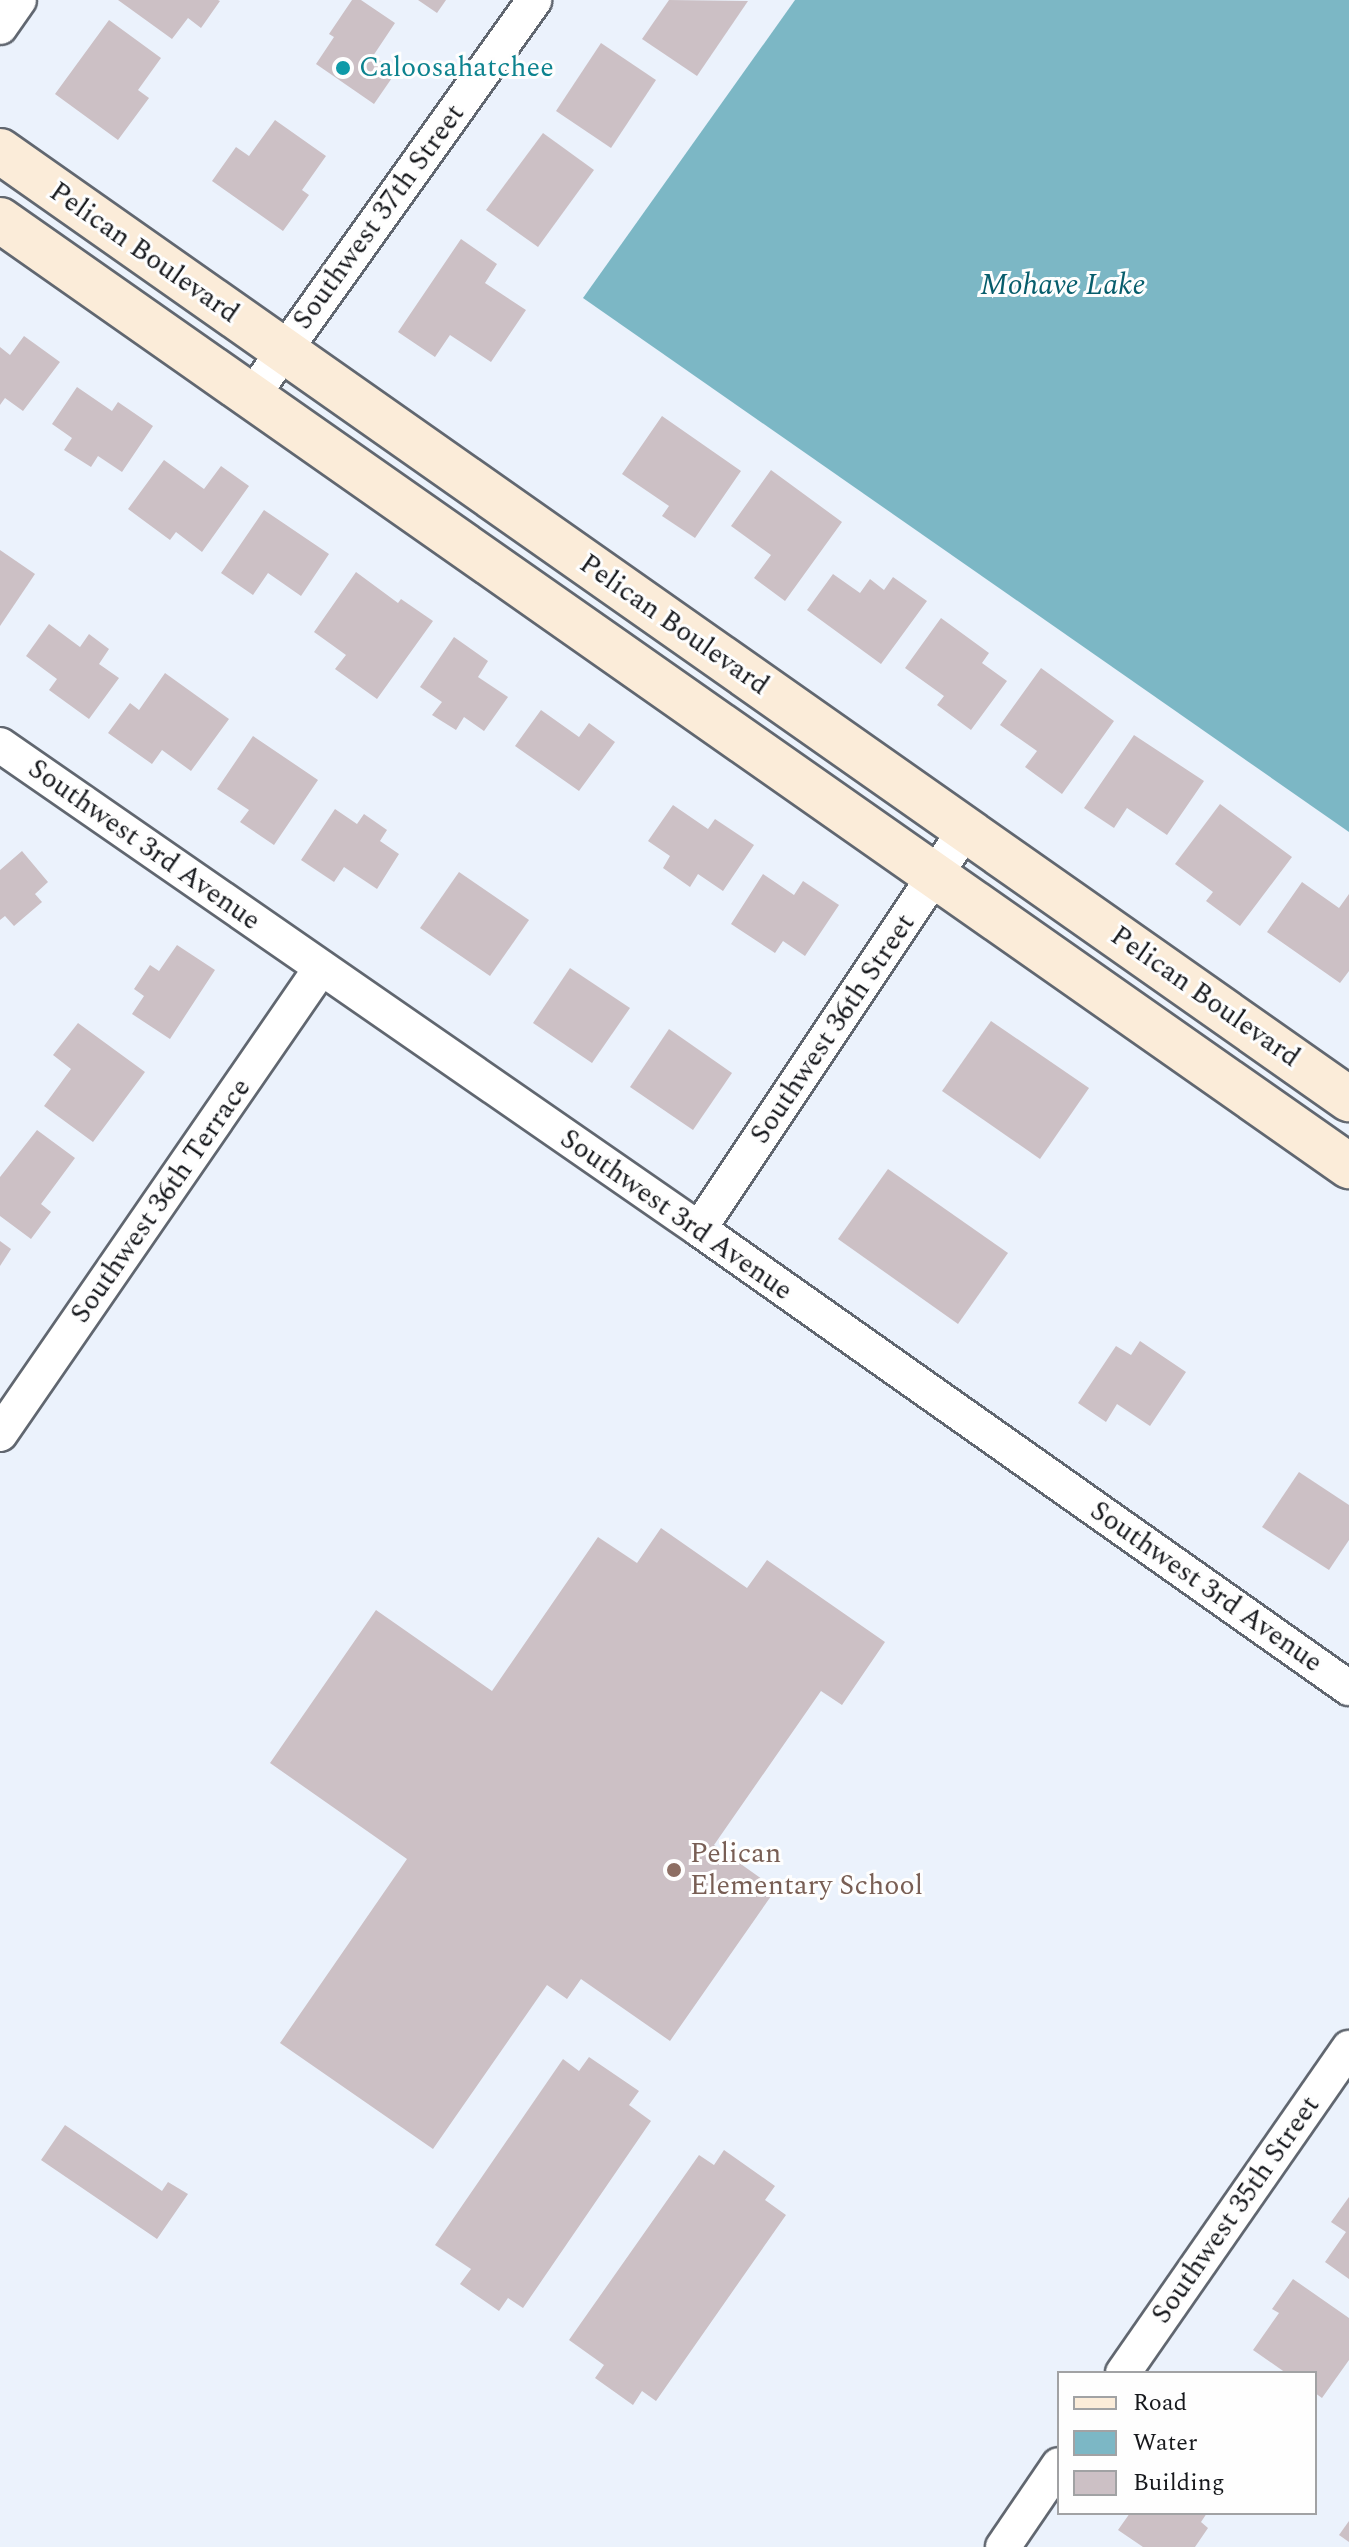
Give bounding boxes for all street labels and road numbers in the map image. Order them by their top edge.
street label: Southwest 37th Street [286,98,472,336]
street label: Pelican Boulevard [43,175,245,331]
street label: Pelican Boulevard [573,547,775,703]
street label: Southwest 3rd Avenue [21,752,267,938]
street label: Southwest 36th Street [744,908,922,1150]
street label: Pelican Boulevard [1104,919,1306,1075]
street label: Southwest 36th Terrace [64,1072,258,1330]
street label: Southwest 3rd Avenue [553,1122,799,1308]
street label: Southwest 3rd Avenue [1083,1494,1329,1680]
street label: Southwest 35th Street [1145,2090,1327,2330]

